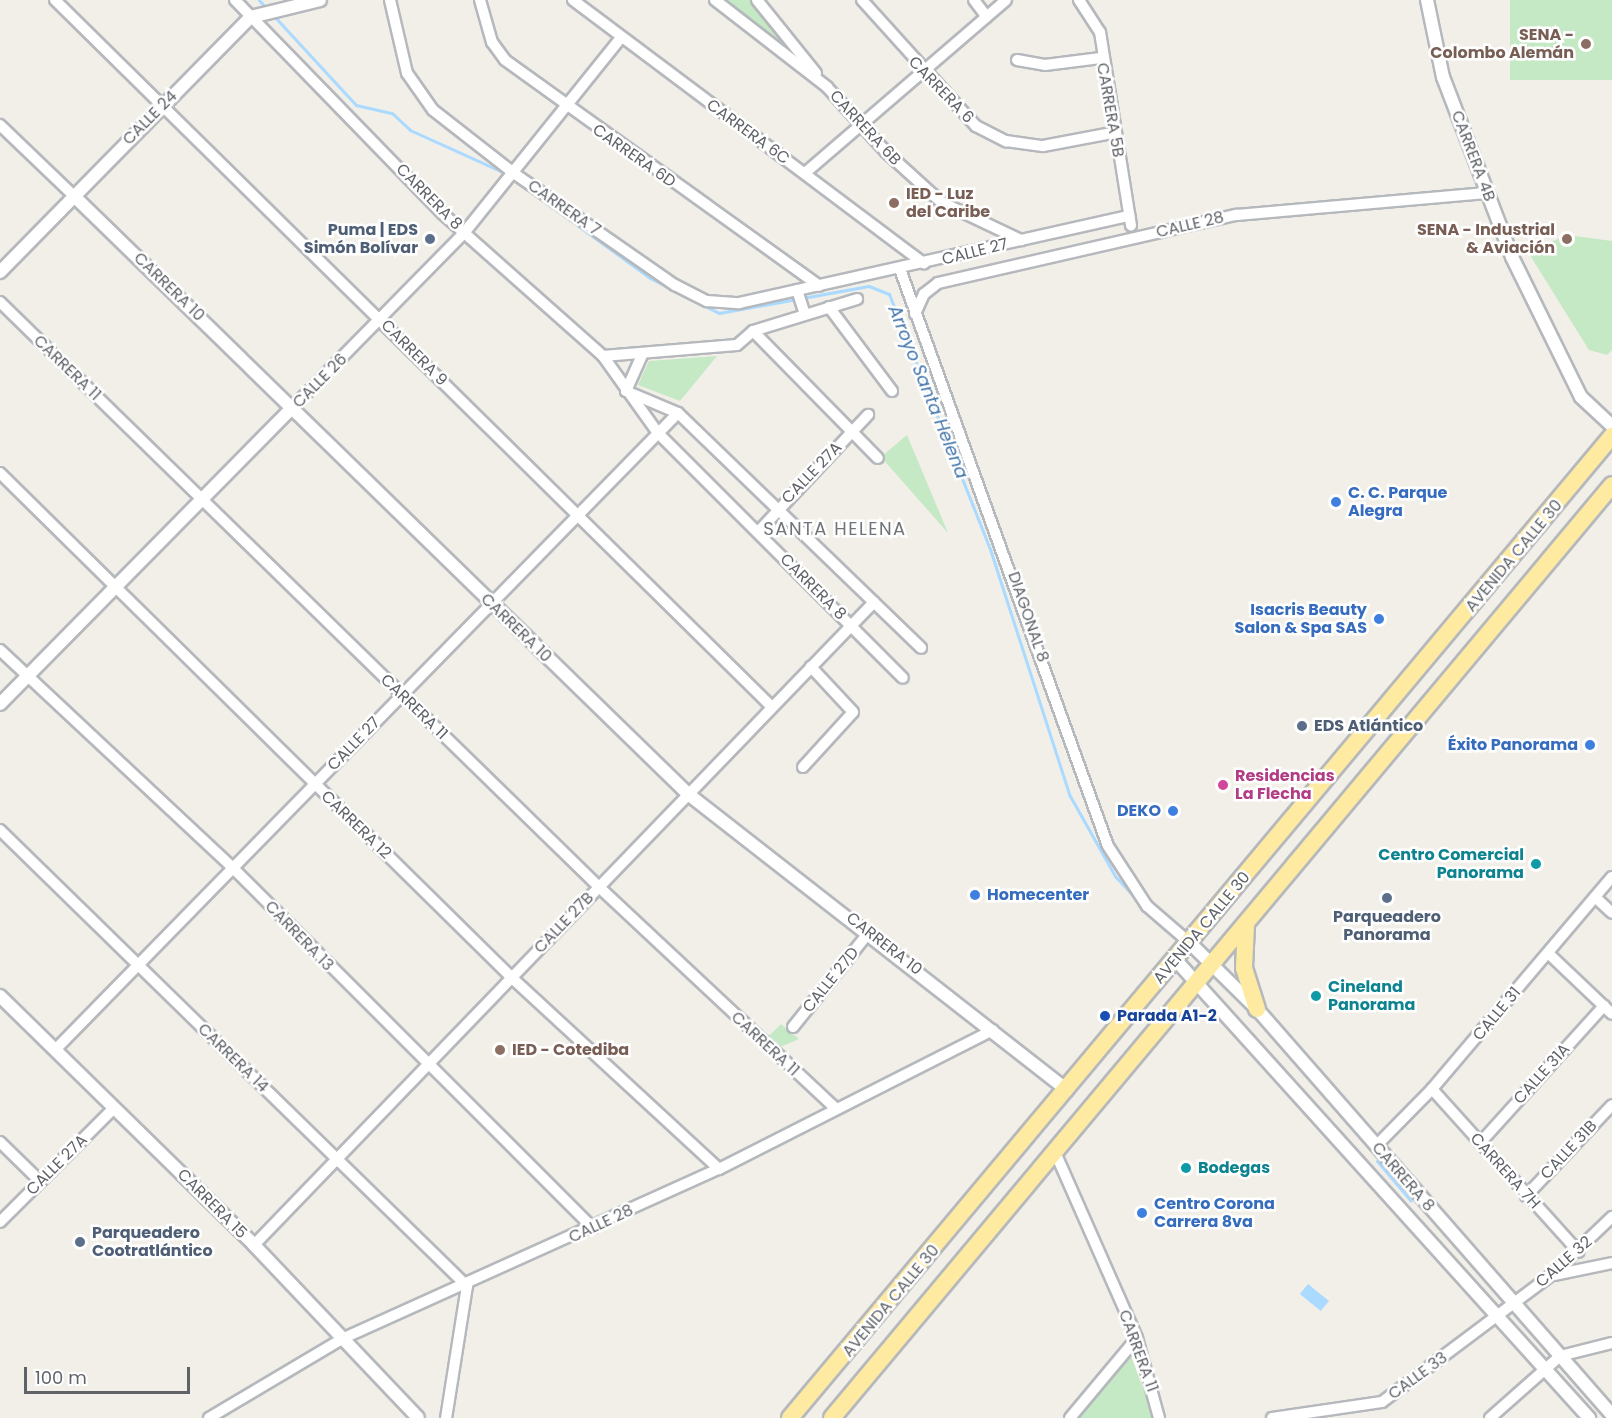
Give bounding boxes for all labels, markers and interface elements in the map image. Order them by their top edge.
place label: SENA - Colombo Alemán [1430,25,1574,63]
marker: SENA - Colombo Alemán [1579,37,1593,51]
street label: CARRERA 6 [904,52,978,128]
street label: CARRERA 5B [1092,61,1128,159]
street label: CALLE 24 [119,87,181,149]
street label: CARRERA 6B [825,87,905,169]
street label: CARRERA 6C [703,95,793,169]
street label: CARRERA 4B [1447,108,1499,204]
street label: CARRERA 6D [589,120,679,192]
street label: CARRERA 8 [392,160,466,234]
street label: CARRERA 7 [524,176,604,240]
place label: IED - Luz del Caribe [906,184,990,222]
marker: IED - Luz del Caribe [887,196,901,210]
street label: CALLE 28 [1154,208,1226,242]
place label: Puma | EDS Simón Bolívar [304,220,418,258]
place label: SENA - Industrial & Aviación [1417,220,1555,258]
marker: Puma | EDS Simón Bolívar [423,232,437,246]
marker: SENA - Industrial & Aviación [1560,232,1574,246]
street label: CALLE 27 [940,235,1010,269]
street label: CARRERA 10 [130,249,208,325]
water label: Arroyo Santa Helena [883,302,973,482]
street label: CARRERA 9 [377,316,451,390]
street label: CARRERA 11 [29,331,105,405]
street label: CALLE 26 [289,350,351,412]
street label: CALLE 27A [778,438,846,508]
place label: C. C. Parque Alegra [1348,483,1447,521]
marker: C. C. Parque Alegra [1329,495,1343,509]
street label: AVENIDA CALLE 30 [1462,496,1566,616]
district label: SANTA HELENA [763,518,907,540]
street label: CARRERA 8 [776,550,850,624]
street label: DIAGONAL 8 [1004,569,1052,665]
street label: CARRERA 10 [477,590,555,666]
place label: Isacris Beauty Salon & Spa SAS [1235,600,1367,638]
marker: Isacris Beauty Salon & Spa SAS [1372,612,1386,626]
street label: CARRERA 11 [376,670,452,744]
street label: CALLE 27 [324,713,384,775]
place label: EDS Atlántico [1314,716,1423,736]
marker: EDS Atlántico [1295,719,1309,733]
place label: Éxito Panorama [1448,735,1578,755]
marker: Éxito Panorama [1583,738,1597,752]
place label: Residencias La Flecha [1235,766,1335,804]
marker: Residencias La Flecha [1216,778,1230,792]
street label: CARRERA 12 [317,787,395,863]
place label: DEKO [1117,801,1161,821]
marker: DEKO [1166,804,1180,818]
place label: Centro Comercial Panorama [1378,845,1524,883]
marker: Centro Comercial Panorama [1529,857,1543,871]
street label: AVENIDA CALLE 30 [1150,868,1254,988]
place label: Homecenter [987,885,1089,905]
marker: Homecenter [968,888,982,902]
street label: CALLE 27B [530,889,598,957]
marker: Parqueadero Panorama [1380,891,1394,905]
street label: CARRERA 13 [261,897,337,975]
place label: Parqueadero Panorama [1333,907,1441,945]
street label: CARRERA 10 [842,908,926,980]
street label: CALLE 27D [799,943,863,1017]
place label: Cineland Panorama [1328,977,1415,1015]
street label: CALLE 31 [1469,983,1525,1045]
marker: Cineland Panorama [1309,989,1323,1003]
place label: Parada A1-2 [1117,1006,1217,1026]
street label: CARRERA 11 [727,1008,803,1080]
marker: Parada A1-2 [1098,1009,1112,1023]
street label: CARRERA 14 [194,1020,272,1096]
place label: IED - Cotediba [512,1040,629,1060]
street label: CALLE 31A [1510,1040,1574,1108]
marker: IED - Cotediba [493,1043,507,1057]
street label: CALLE 31B [1537,1116,1601,1184]
street label: CARRERA 7H [1466,1129,1544,1213]
street label: CALLE 27A [23,1131,91,1199]
street label: CARRERA 8 [1368,1138,1438,1216]
place label: Bodegas [1198,1158,1270,1178]
marker: Bodegas [1179,1161,1193,1175]
street label: CARRERA 15 [173,1165,251,1243]
place label: Centro Corona Carrera 8va [1154,1194,1275,1232]
street label: CALLE 28 [566,1201,636,1247]
marker: Centro Corona Carrera 8va [1135,1206,1149,1220]
place label: Parqueadero Cootratlántico [92,1223,213,1261]
street label: CALLE 32 [1532,1232,1596,1292]
marker: Parqueadero Cootratlántico [73,1235,87,1249]
street label: AVENIDA CALLE 30 [839,1241,943,1361]
street label: CARRERA 11 [1114,1307,1162,1395]
street label: CALLE 33 [1385,1348,1451,1404]
scale bar [27,1355,194,1393]
text: 100 m [35,1365,87,1390]

